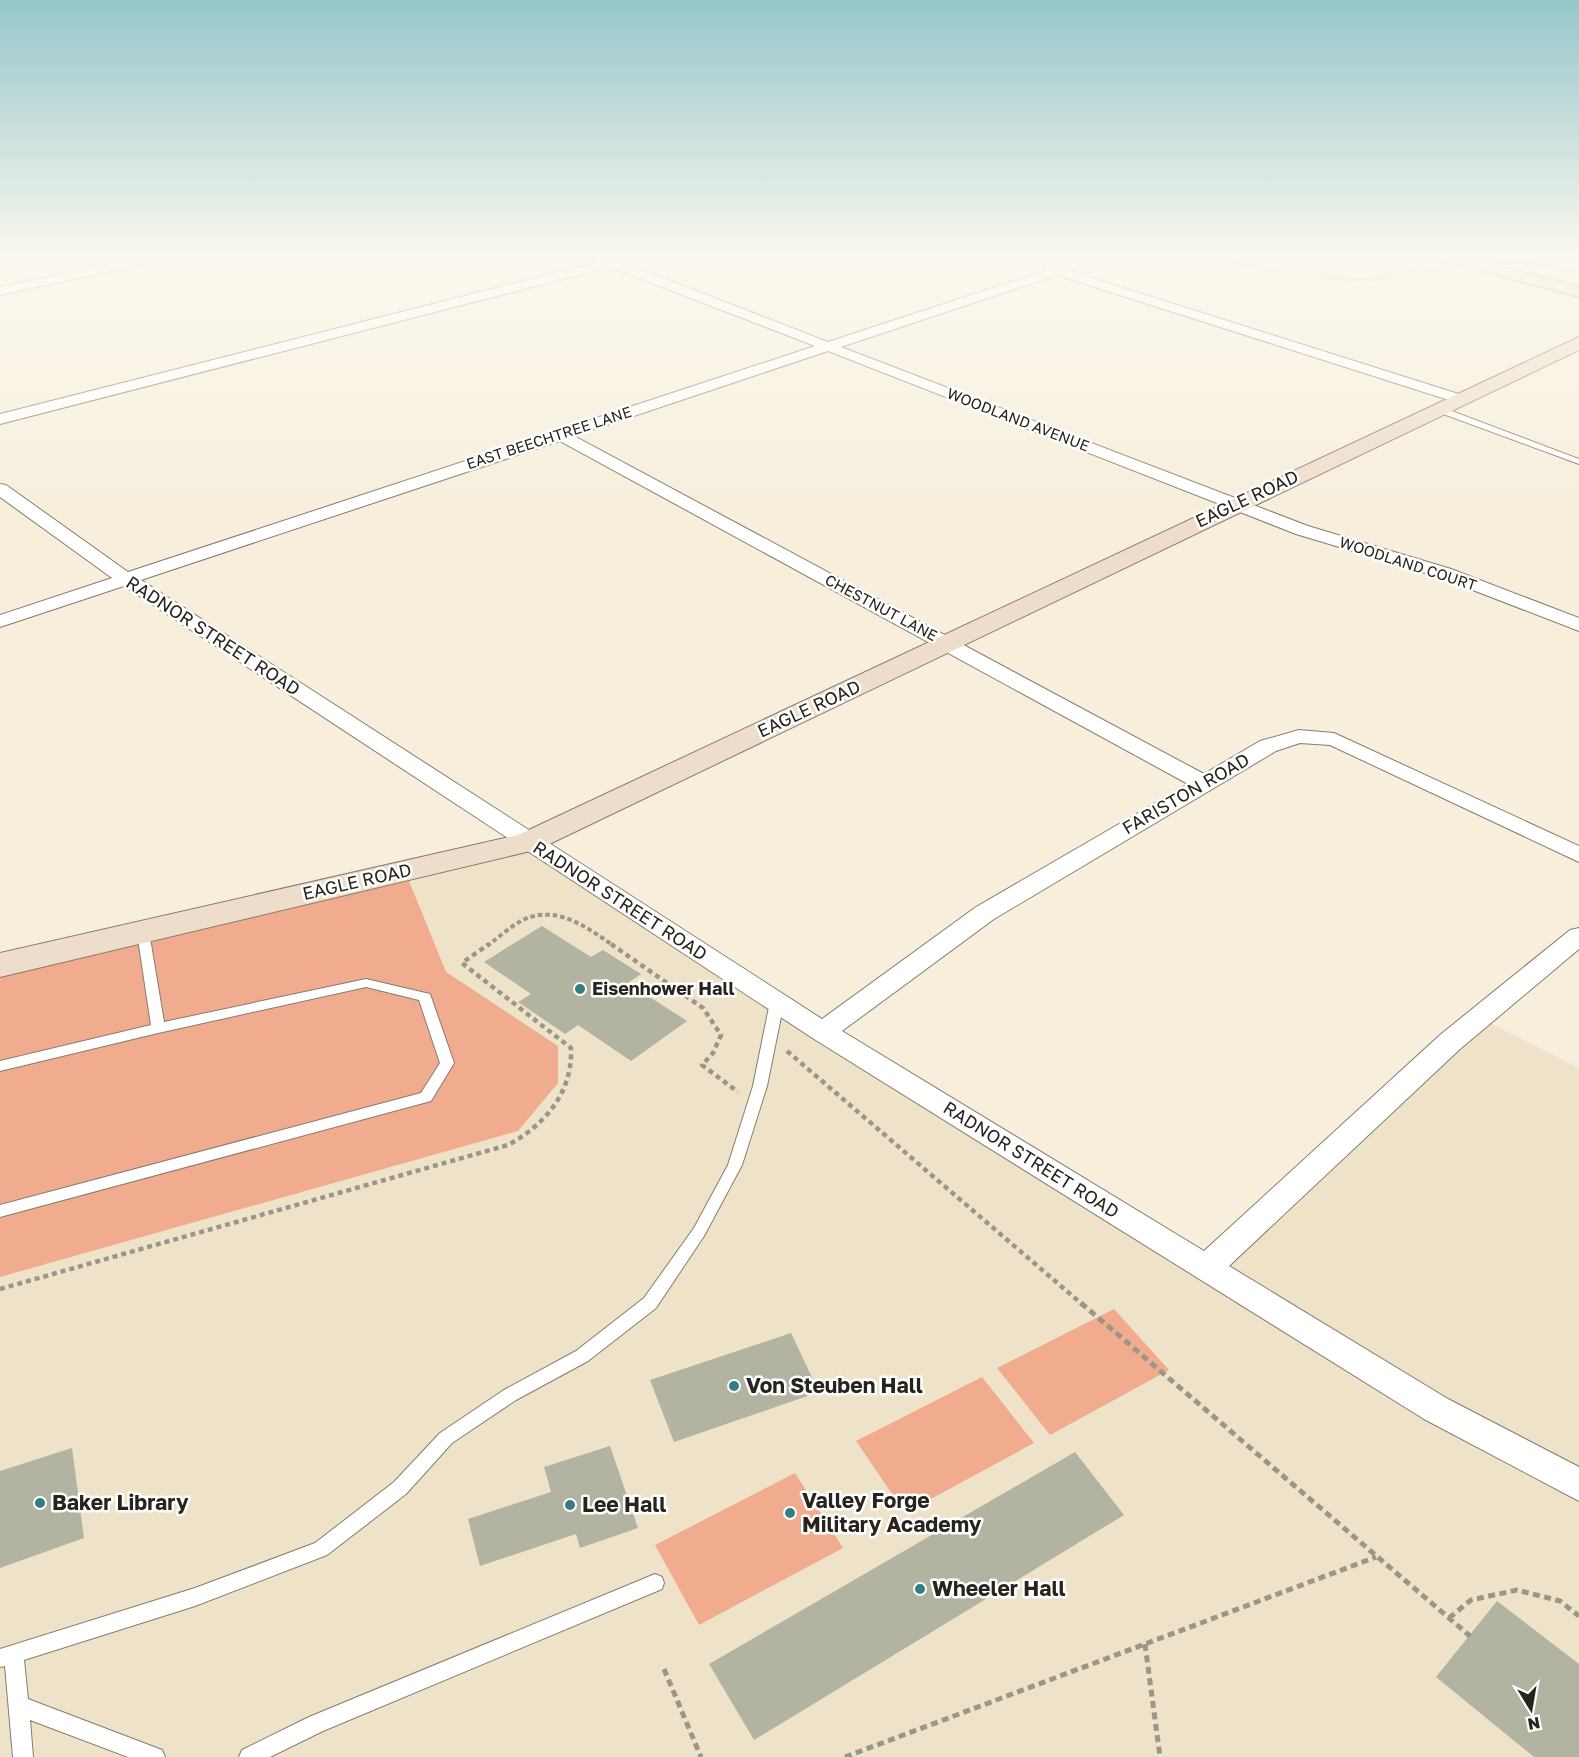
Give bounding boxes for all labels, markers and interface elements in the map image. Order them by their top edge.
street label: WOODLAND AVENUE [945,384,1092,455]
street label: EAST BEECHTREE LANE [464,402,634,472]
street label: EAGLE ROAD [1192,465,1302,532]
street label: WOODLAND COURT [1337,532,1479,594]
street label: CHESTNUT LANE [822,570,941,644]
street label: RADNOR STREET ROAD [122,571,305,700]
street label: EAGLE ROAD [754,675,864,742]
street label: FARISTON ROAD [1118,748,1253,838]
street label: RADNOR STREET ROAD [529,836,712,965]
street label: EAGLE ROAD [300,858,413,904]
place label: Eisenhower Hall [592,977,735,999]
marker: Eisenhower Hall [573,982,587,996]
street label: RADNOR STREET ROAD [940,1096,1123,1222]
place label: Von Steuben Hall [746,1372,923,1398]
marker: Von Steuben Hall [727,1379,741,1393]
place label: Valley Forge Military Academy [802,1487,982,1537]
place label: Baker Library [52,1489,189,1515]
place label: Lee Hall [582,1491,666,1517]
marker: Baker Library [33,1496,47,1510]
marker: Lee Hall [563,1498,577,1512]
marker: Valley Forge Military Academy [783,1506,797,1520]
place label: Wheeler Hall [932,1575,1065,1601]
marker: Wheeler Hall [913,1582,927,1596]
north arrow [1501,1679,1561,1739]
text: N [1526,1713,1542,1735]

